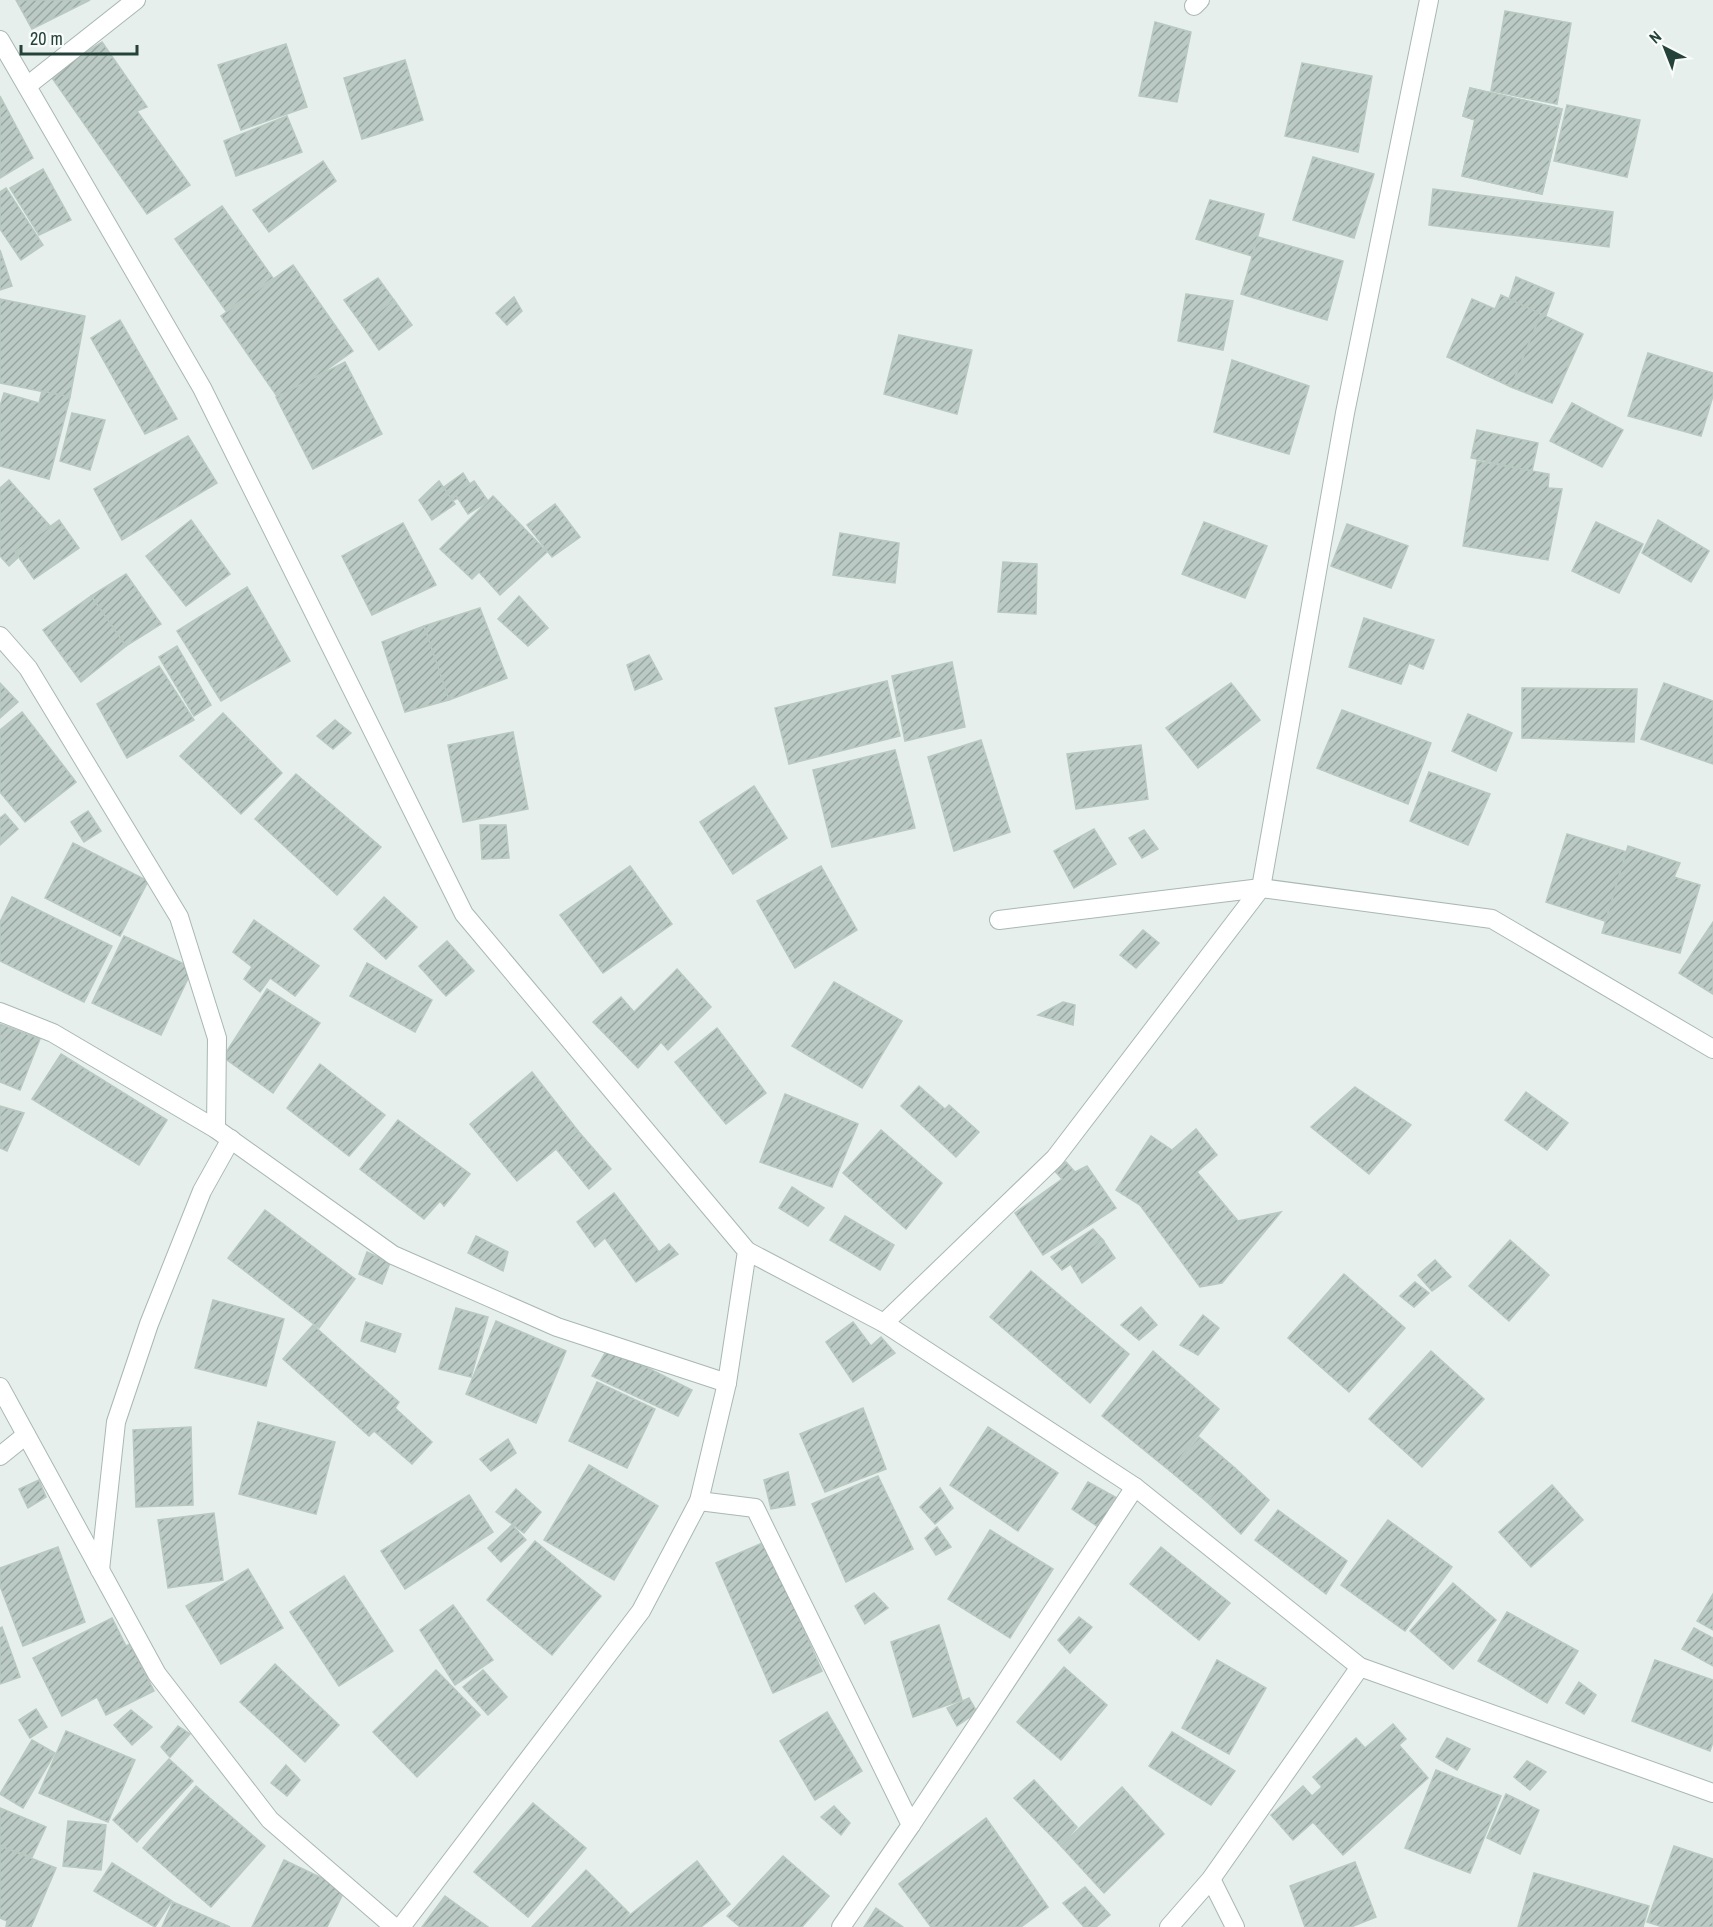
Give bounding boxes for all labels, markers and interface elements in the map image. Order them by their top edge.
scale bar [21,18,136,56]
north arrow [1635,18,1695,78]
text: 20 m [30,26,63,51]
text: N [1644,26,1666,48]

